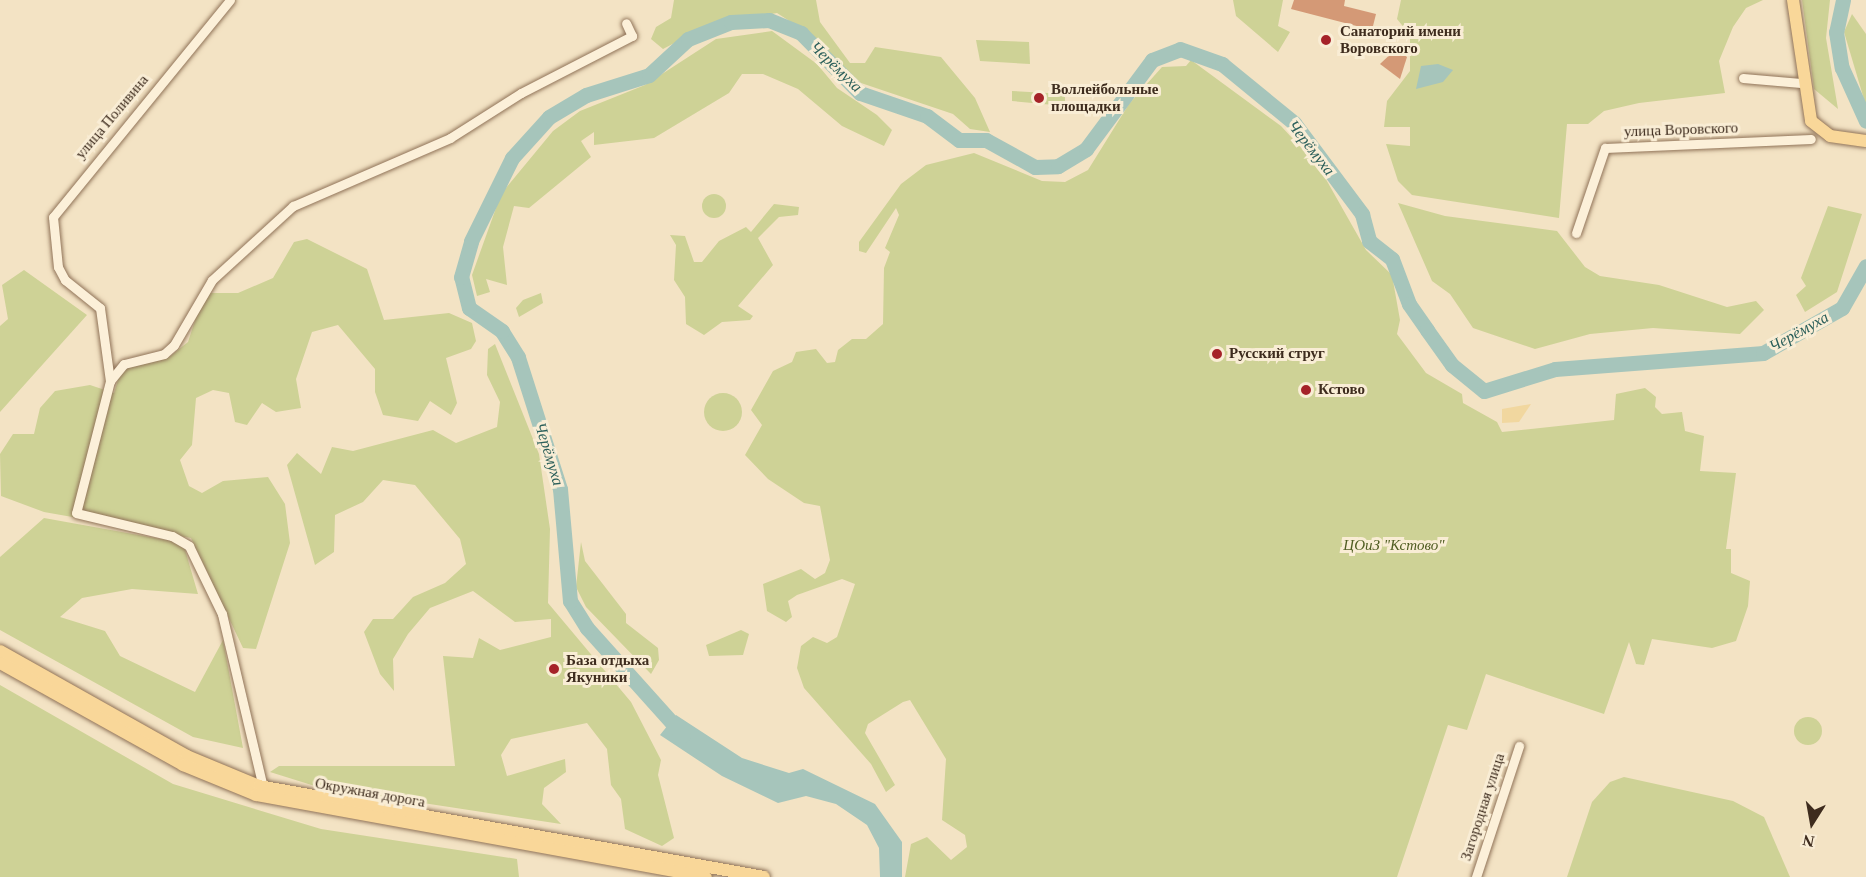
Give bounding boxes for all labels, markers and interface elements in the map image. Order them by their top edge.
place label: Санаторий имени Воровского [1340,22,1461,57]
marker: Санаторий имени Воровского [1317,31,1335,49]
water label: Черёмуха [806,37,866,97]
street label: улица Поливина [72,71,152,163]
place label: Воллейбольные площадки [1051,80,1158,115]
marker: Воллейбольные площадки [1032,91,1046,105]
water label: Черёмуха [1283,116,1339,180]
street label: улица Воровского [1624,119,1738,141]
water label: Черёмуха [1766,308,1832,356]
place label: Русский струг [1229,345,1325,363]
marker: Русский струг [1210,347,1224,361]
place label: Кстово [1318,381,1365,399]
marker: Кстово [1299,383,1313,397]
water label: Черёмуха [530,420,568,488]
park label: ЦОиЗ "Кстово" [1343,537,1445,555]
place label: База отдыха Якуники [566,651,649,686]
marker: База отдыха Якуники [547,662,561,676]
street label: Загородная улица [1457,751,1509,863]
street label: Окружная дорога [314,774,426,812]
north arrow [1782,793,1842,853]
text: N [1801,832,1816,851]

